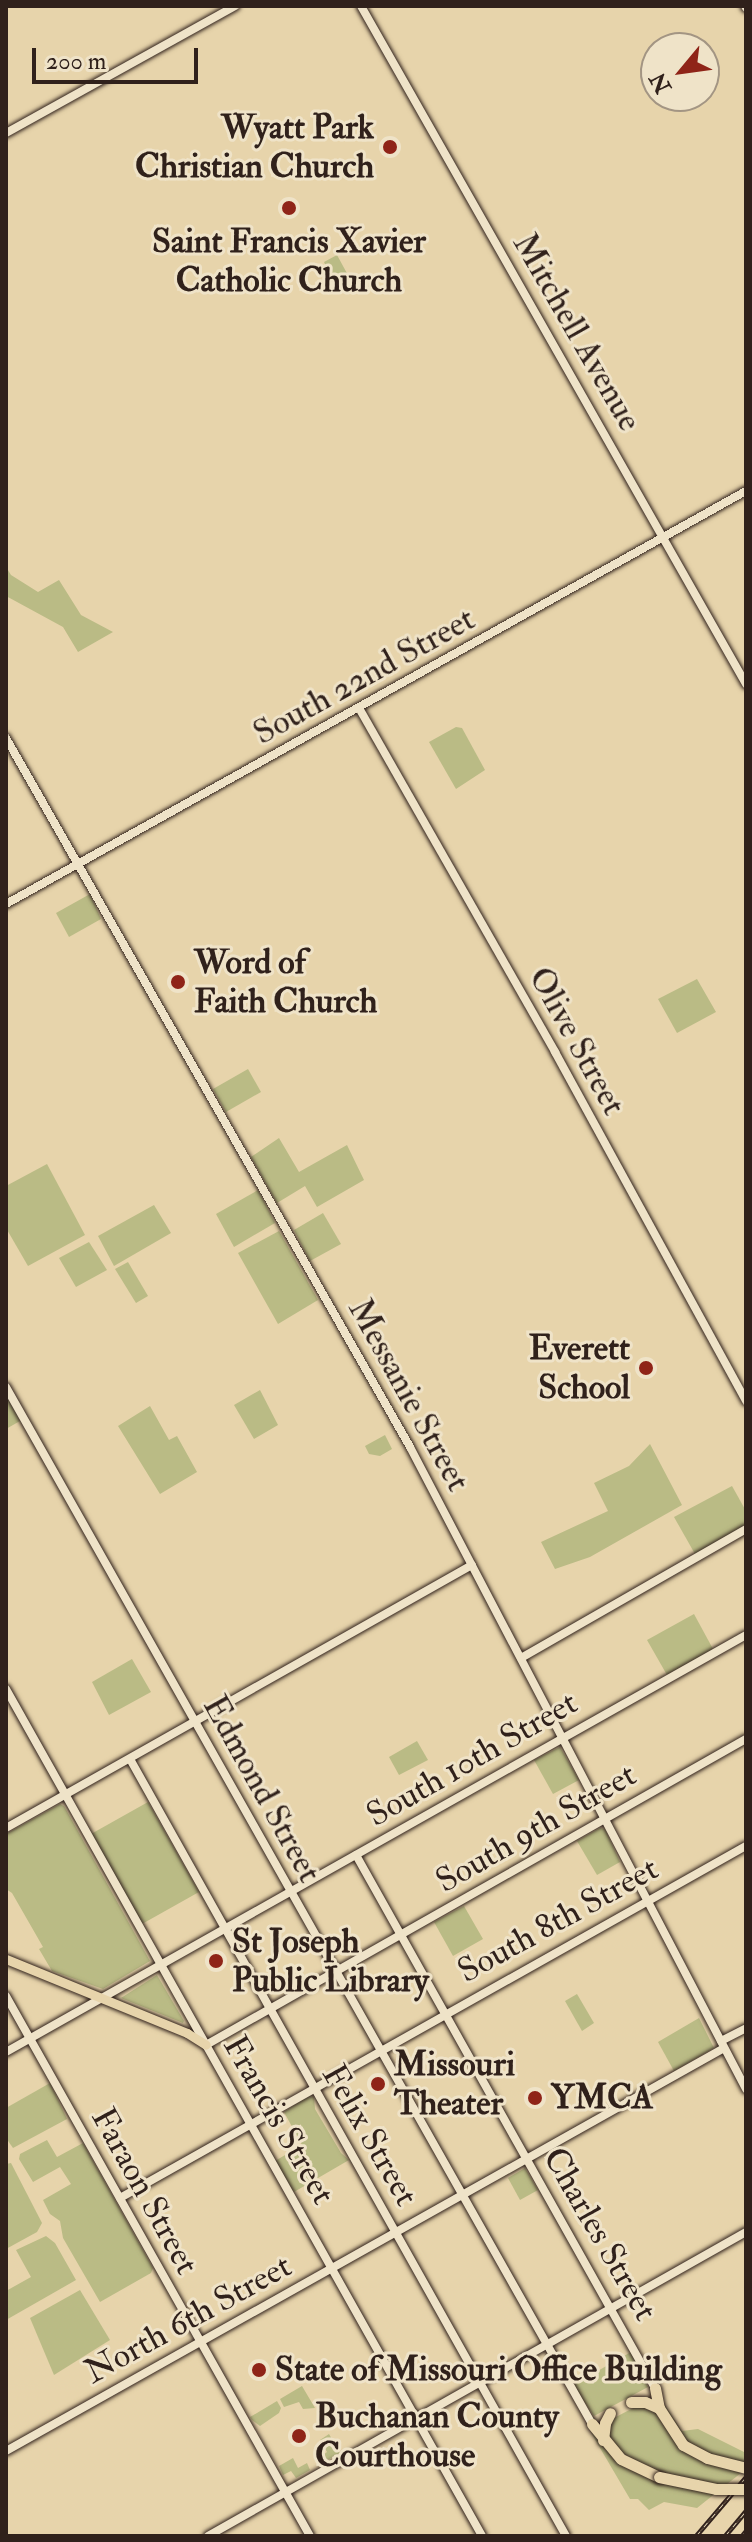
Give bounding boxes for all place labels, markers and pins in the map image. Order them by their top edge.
place label: Wyatt Park Christian Church [135,107,374,186]
marker: Wyatt Park Christian Church [381,138,399,156]
marker: Saint Francis Xavier Catholic Church [280,199,298,217]
place label: Saint Francis Xavier Catholic Church [152,221,426,300]
place label: Word of Faith Church [194,942,377,1022]
marker: Word of Faith Church [169,973,187,991]
place label: Everett School [529,1328,630,1408]
marker: Everett School [637,1359,655,1377]
place label: St Joseph Public Library [232,1921,429,2000]
marker: St Joseph Public Library [207,1952,225,1970]
place label: Missouri Theater [394,2044,515,2124]
marker: Missouri Theater [369,2075,387,2093]
place label: YMCA [551,2078,653,2118]
marker: YMCA [526,2089,544,2107]
place label: State of Missouri Office Building [275,2350,722,2390]
marker: State of Missouri Office Building [250,2361,268,2379]
place label: Buchanan County Courthouse [315,2396,559,2476]
marker: Buchanan County Courthouse [290,2427,308,2445]

